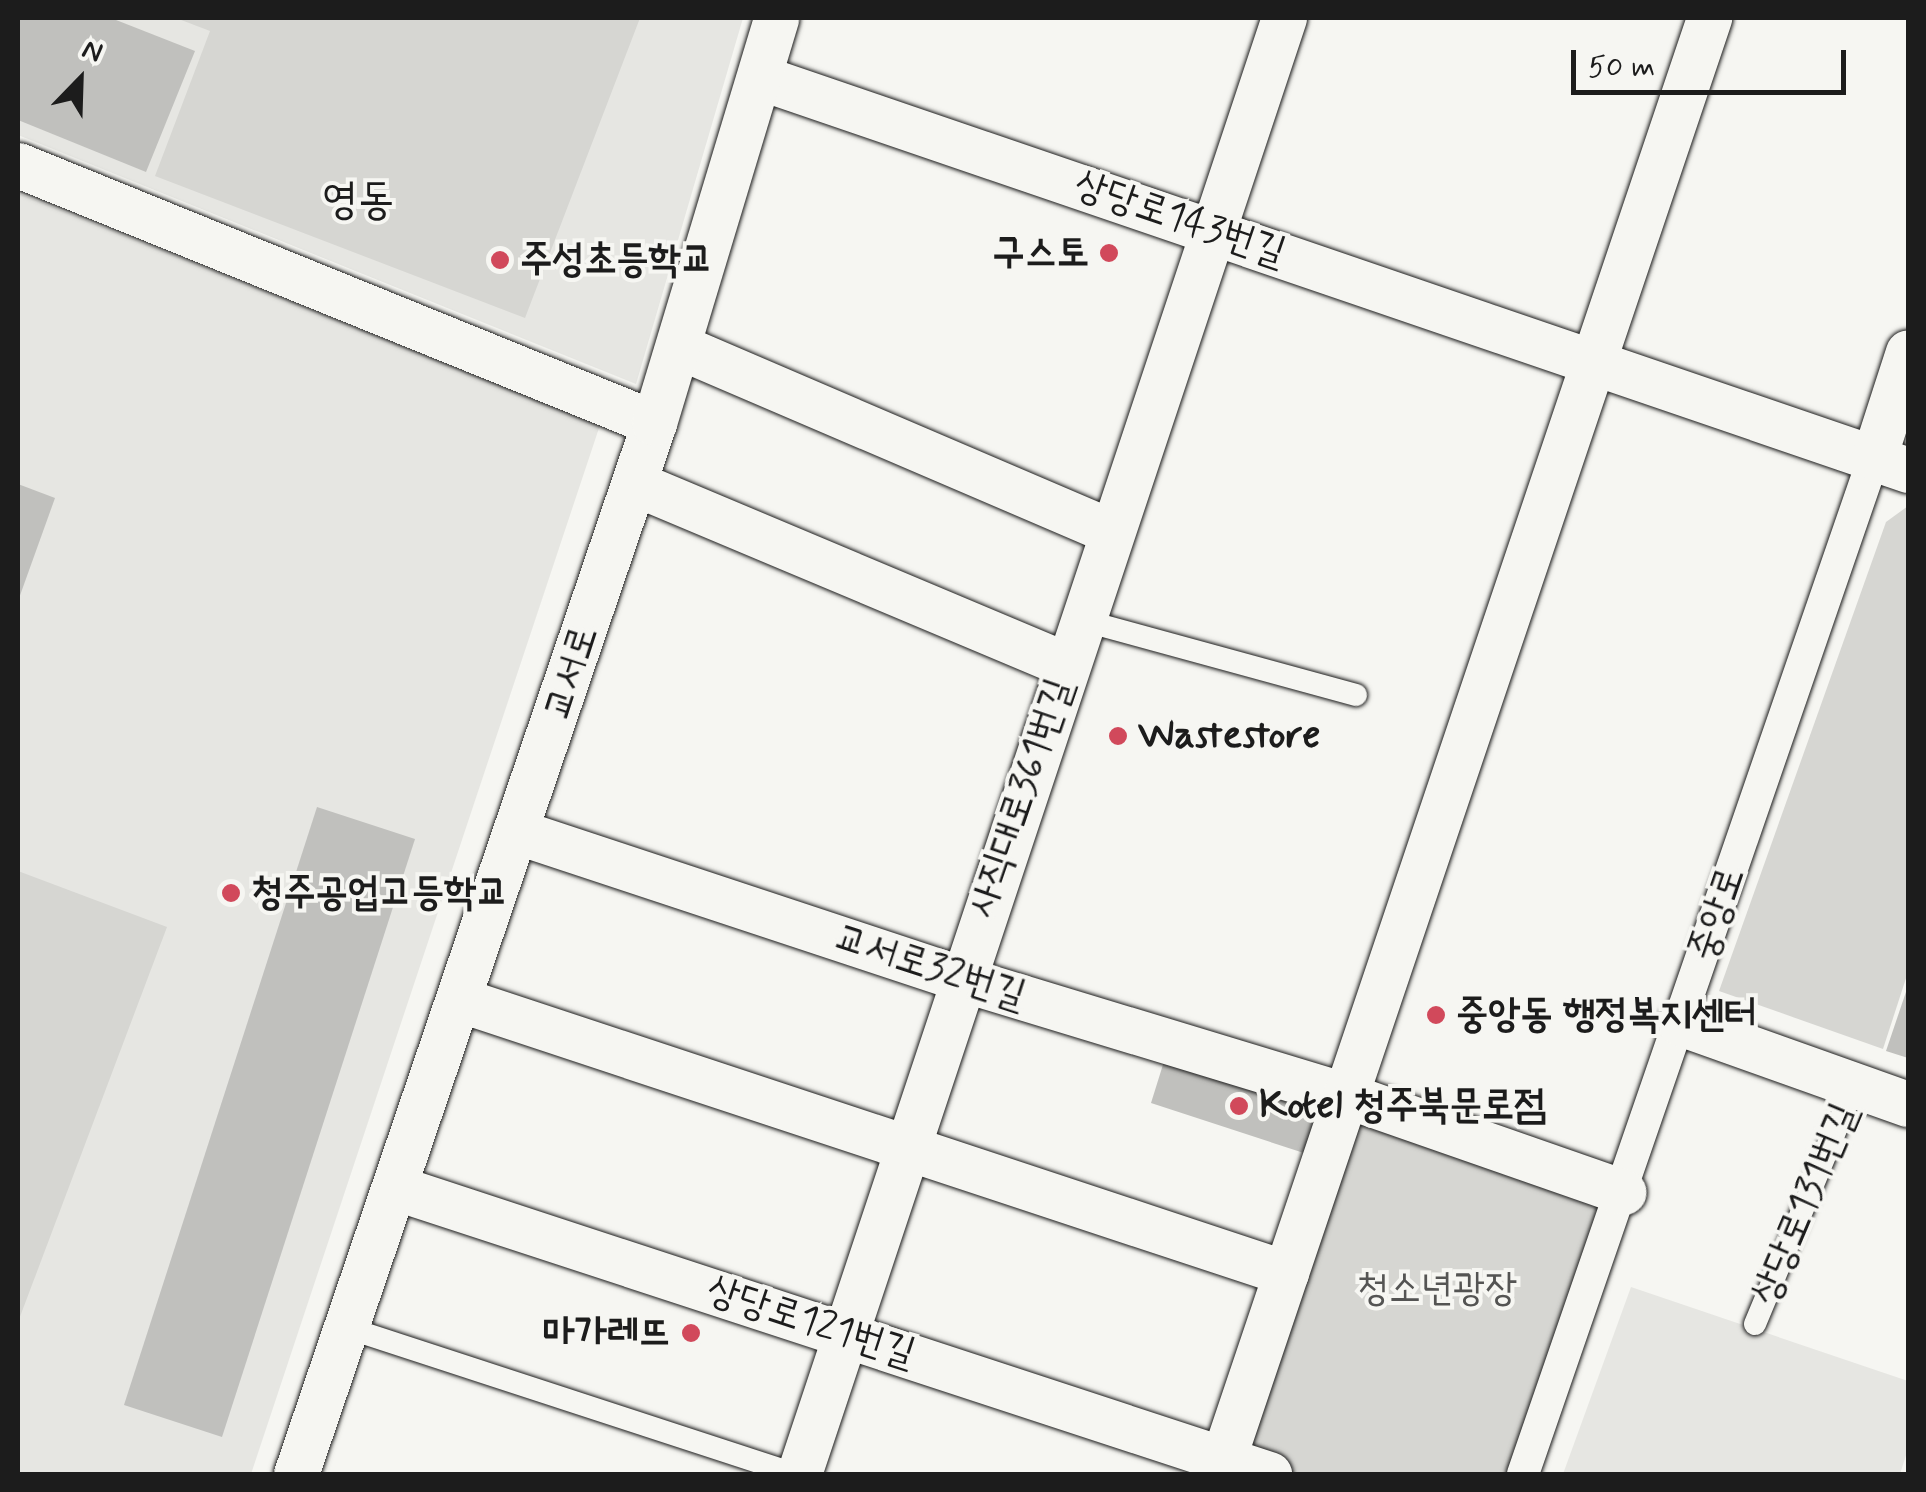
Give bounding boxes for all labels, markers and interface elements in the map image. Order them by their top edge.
north arrow [30,30,130,130]
scale bar [1576,30,1851,92]
text: N [76,31,108,73]
text: 50 m [1588,48,1655,87]
street label: 상당로143번길 [1068,160,1292,278]
district label: 영동 [322,174,394,228]
place label: 구스토 [992,229,1089,277]
place label: 주성초등학교 [520,236,713,284]
marker: 구스토 [1098,242,1120,264]
marker: 주성초등학교 [489,249,511,271]
street label: 교서로 [533,620,609,726]
street label: 사직대로361번길 [958,672,1084,924]
place label: Wastestore [1138,712,1321,760]
marker: Wastestore [1107,725,1129,747]
street label: 중앙로 [1679,861,1755,967]
place label: 청주공업고등학교 [251,869,508,917]
marker: 청주공업고등학교 [220,882,242,904]
street label: 교서로32번길 [828,913,1032,1021]
place label: 중앙동 행정복지센터 [1456,991,1756,1039]
marker: 중앙동 행정복지센터 [1425,1004,1447,1026]
place label: Kotel 청주북문로점 [1259,1082,1546,1130]
marker: Kotel 청주북문로점 [1228,1095,1250,1117]
street label: 상당로131번길 [1741,1096,1869,1312]
park label: 청소년광장 [1357,1265,1517,1313]
street label: 상당로121번길 [701,1266,921,1378]
place label: 마가레뜨 [542,1309,671,1357]
marker: 마가레뜨 [680,1322,702,1344]

